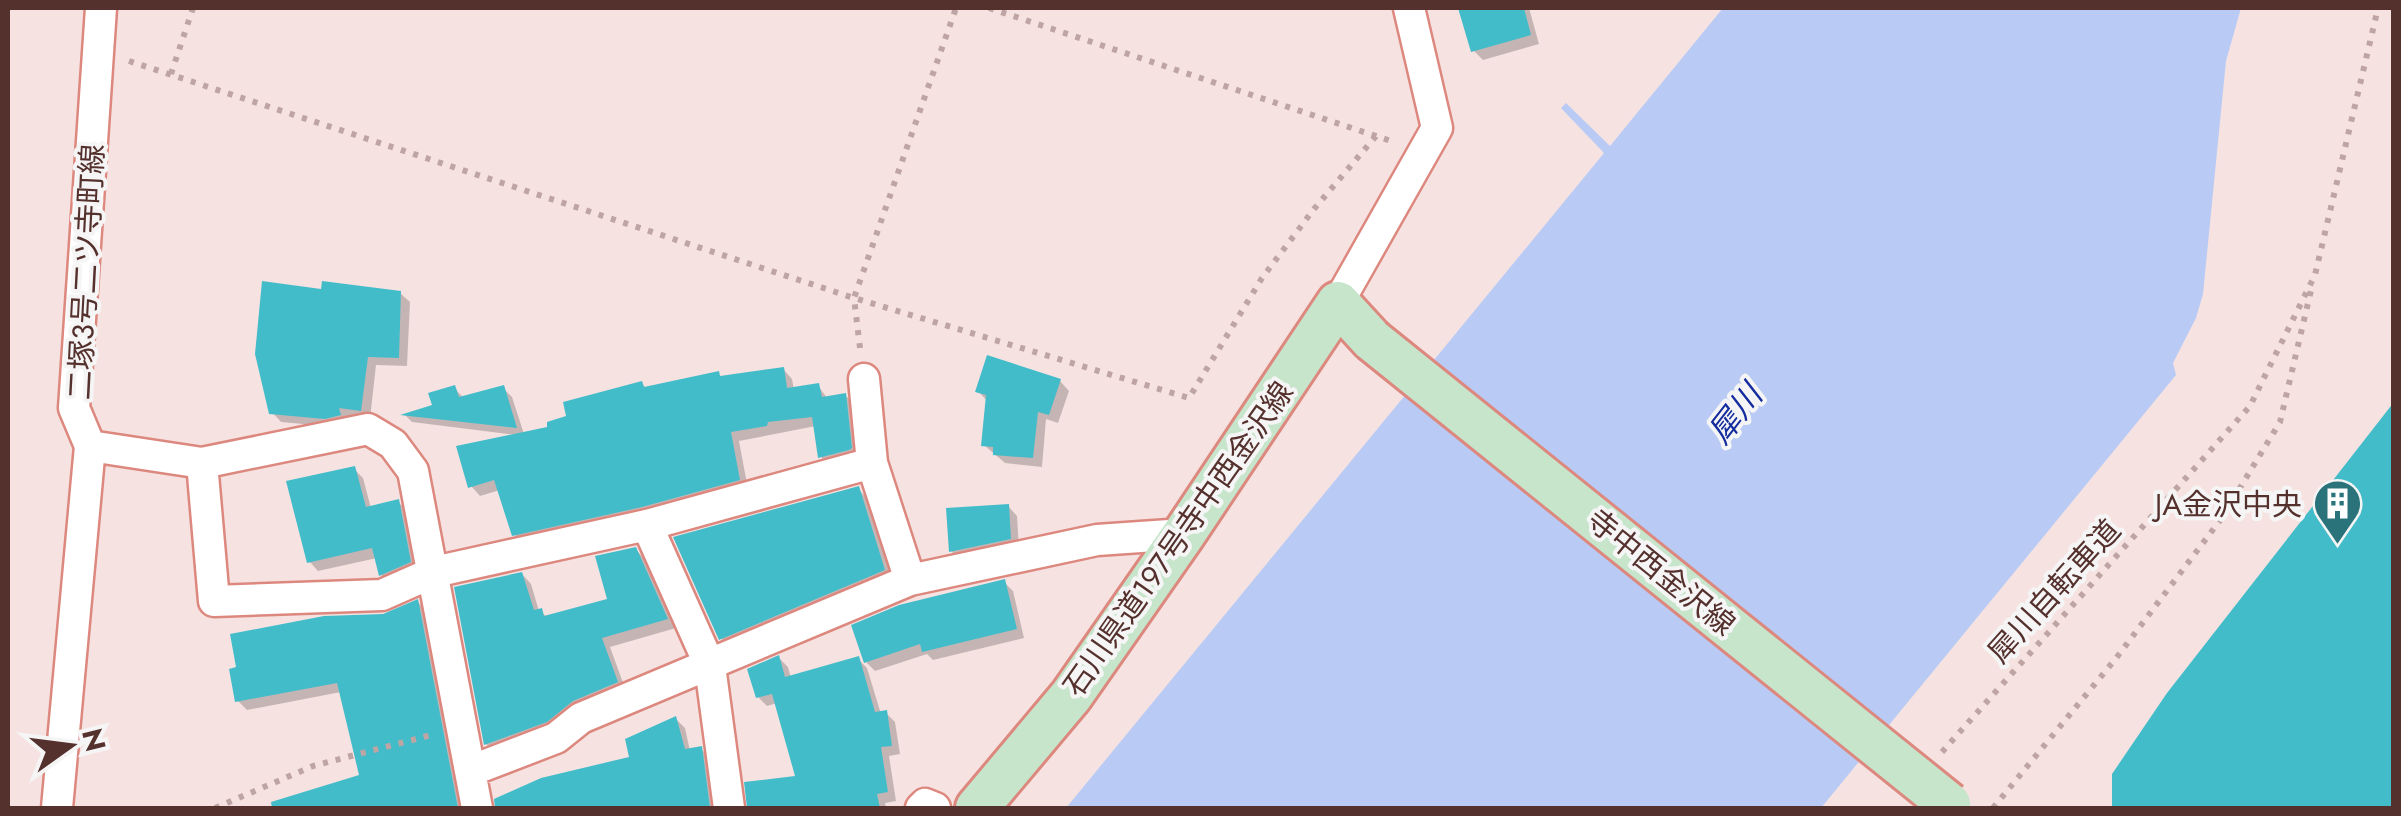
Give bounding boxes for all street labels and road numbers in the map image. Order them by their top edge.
street label: 二塚3号二ツ寺町線 [58,143,114,401]
street label: 石川県道197号寺中西金沢線 [1053,373,1303,705]
street label: 寺中西金沢線 [1578,499,1744,645]
street label: 犀川自転車道 [1978,510,2130,672]

